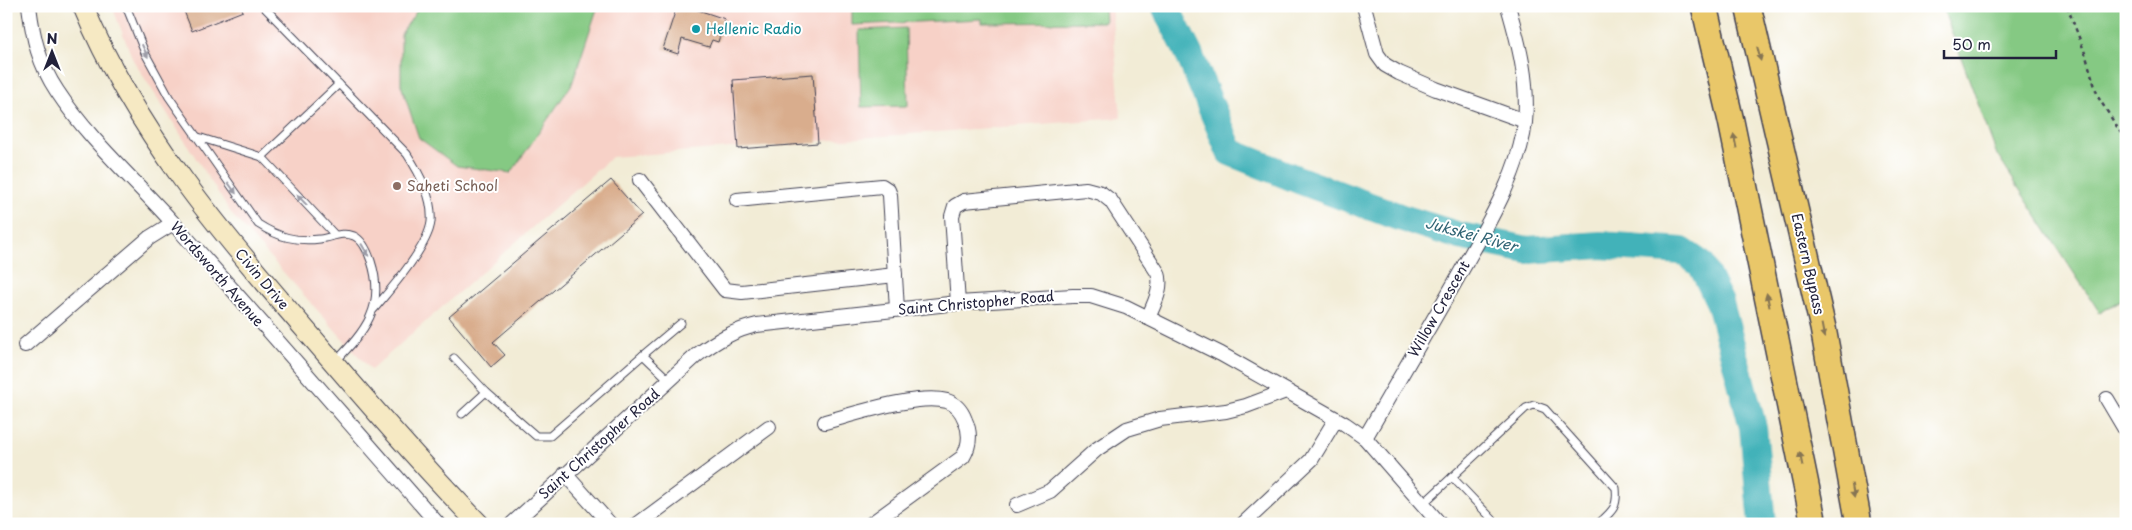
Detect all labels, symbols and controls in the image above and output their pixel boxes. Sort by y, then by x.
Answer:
place label: Hellenic Radio [706,18,802,39]
marker: Hellenic Radio [690,23,702,35]
north arrow [28,28,78,78]
text: N [46,28,58,49]
scale bar [1944,28,2057,60]
text: 50 m [1952,32,1991,55]
one-way arrow [140,44,149,59]
one-way arrow [1756,46,1764,61]
one-way arrow [1730,132,1738,148]
place label: Saheti School [407,175,498,196]
marker: Saheti School [391,180,403,192]
one-way arrow [227,181,237,195]
one-way arrow [296,194,308,206]
water label: Jukskei River [1423,210,1522,257]
street label: Eastern Bypass [1787,211,1830,317]
street label: Wordsworth Avenue [166,217,269,331]
street label: Civin Drive [230,243,294,314]
one-way arrow [360,243,369,257]
street label: Willow Crescent [1402,256,1475,361]
street label: Saint Christopher Road [897,285,1055,320]
one-way arrow [1764,292,1772,307]
one-way arrow [1820,324,1828,340]
street label: Saint Christopher Road [533,383,664,504]
one-way arrow [1797,451,1805,466]
one-way arrow [1849,484,1857,500]

